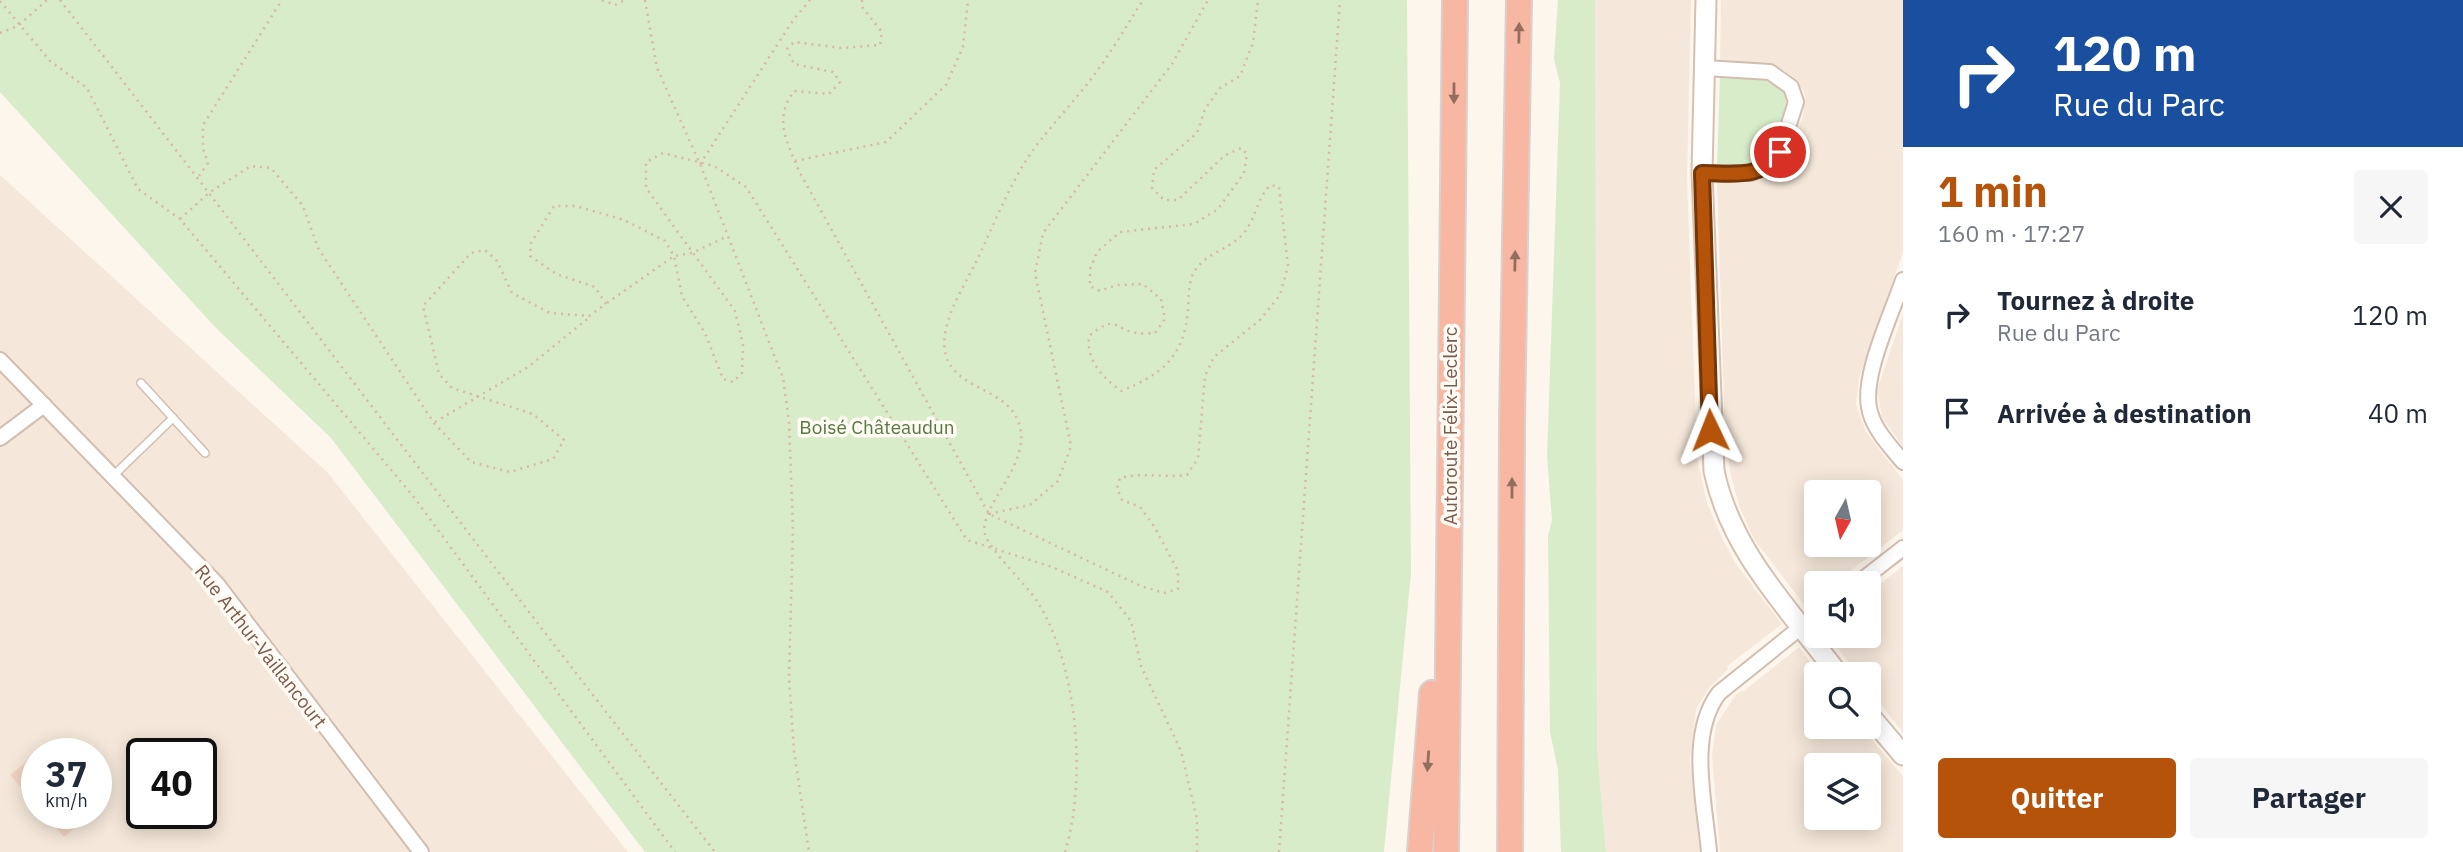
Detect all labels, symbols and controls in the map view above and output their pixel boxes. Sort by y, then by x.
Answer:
text: 120 m [2053,21,2197,84]
one-way arrow [1513,22,1524,44]
icon: right [1938,28,2029,119]
one-way arrow [1448,82,1460,104]
text: Rue du Parc [2053,83,2225,125]
pin [1750,122,1810,182]
icon: arrive [1761,133,1799,171]
text: 1 min [1938,164,2048,219]
button: close [2354,170,2428,244]
text: 160 m · 17:27 [1938,218,2085,248]
one-way arrow [1509,250,1520,272]
text: Tournez à droite [1997,283,2194,317]
icon: right [1938,296,1976,334]
text: 120 m [2352,298,2428,332]
text: Rue du Parc [1997,317,2121,347]
street label: Autoroute Félix-Leclerc [1438,326,1462,525]
position arrow [1673,393,1747,467]
icon: arrive [1938,394,1976,432]
text: Arrivée à destination [1997,396,2252,430]
text: 40 m [2368,396,2428,430]
park label: Boisé Châteaudun [799,415,955,439]
one-way arrow [1506,477,1518,499]
north arrow [1804,480,1881,556]
map controls [1804,480,1881,830]
street label: Rue Arthur-Vaillancourt [190,560,332,732]
button: sound [1804,571,1881,648]
button: search [1804,662,1881,739]
speed limit sign: 40 [126,738,217,829]
one-way arrow [1422,750,1433,772]
text: 37 [45,751,88,797]
button: layers [1804,753,1881,830]
button: Quitter [1938,758,2176,838]
button: Partager [2190,758,2428,838]
text: km/h [45,789,88,812]

